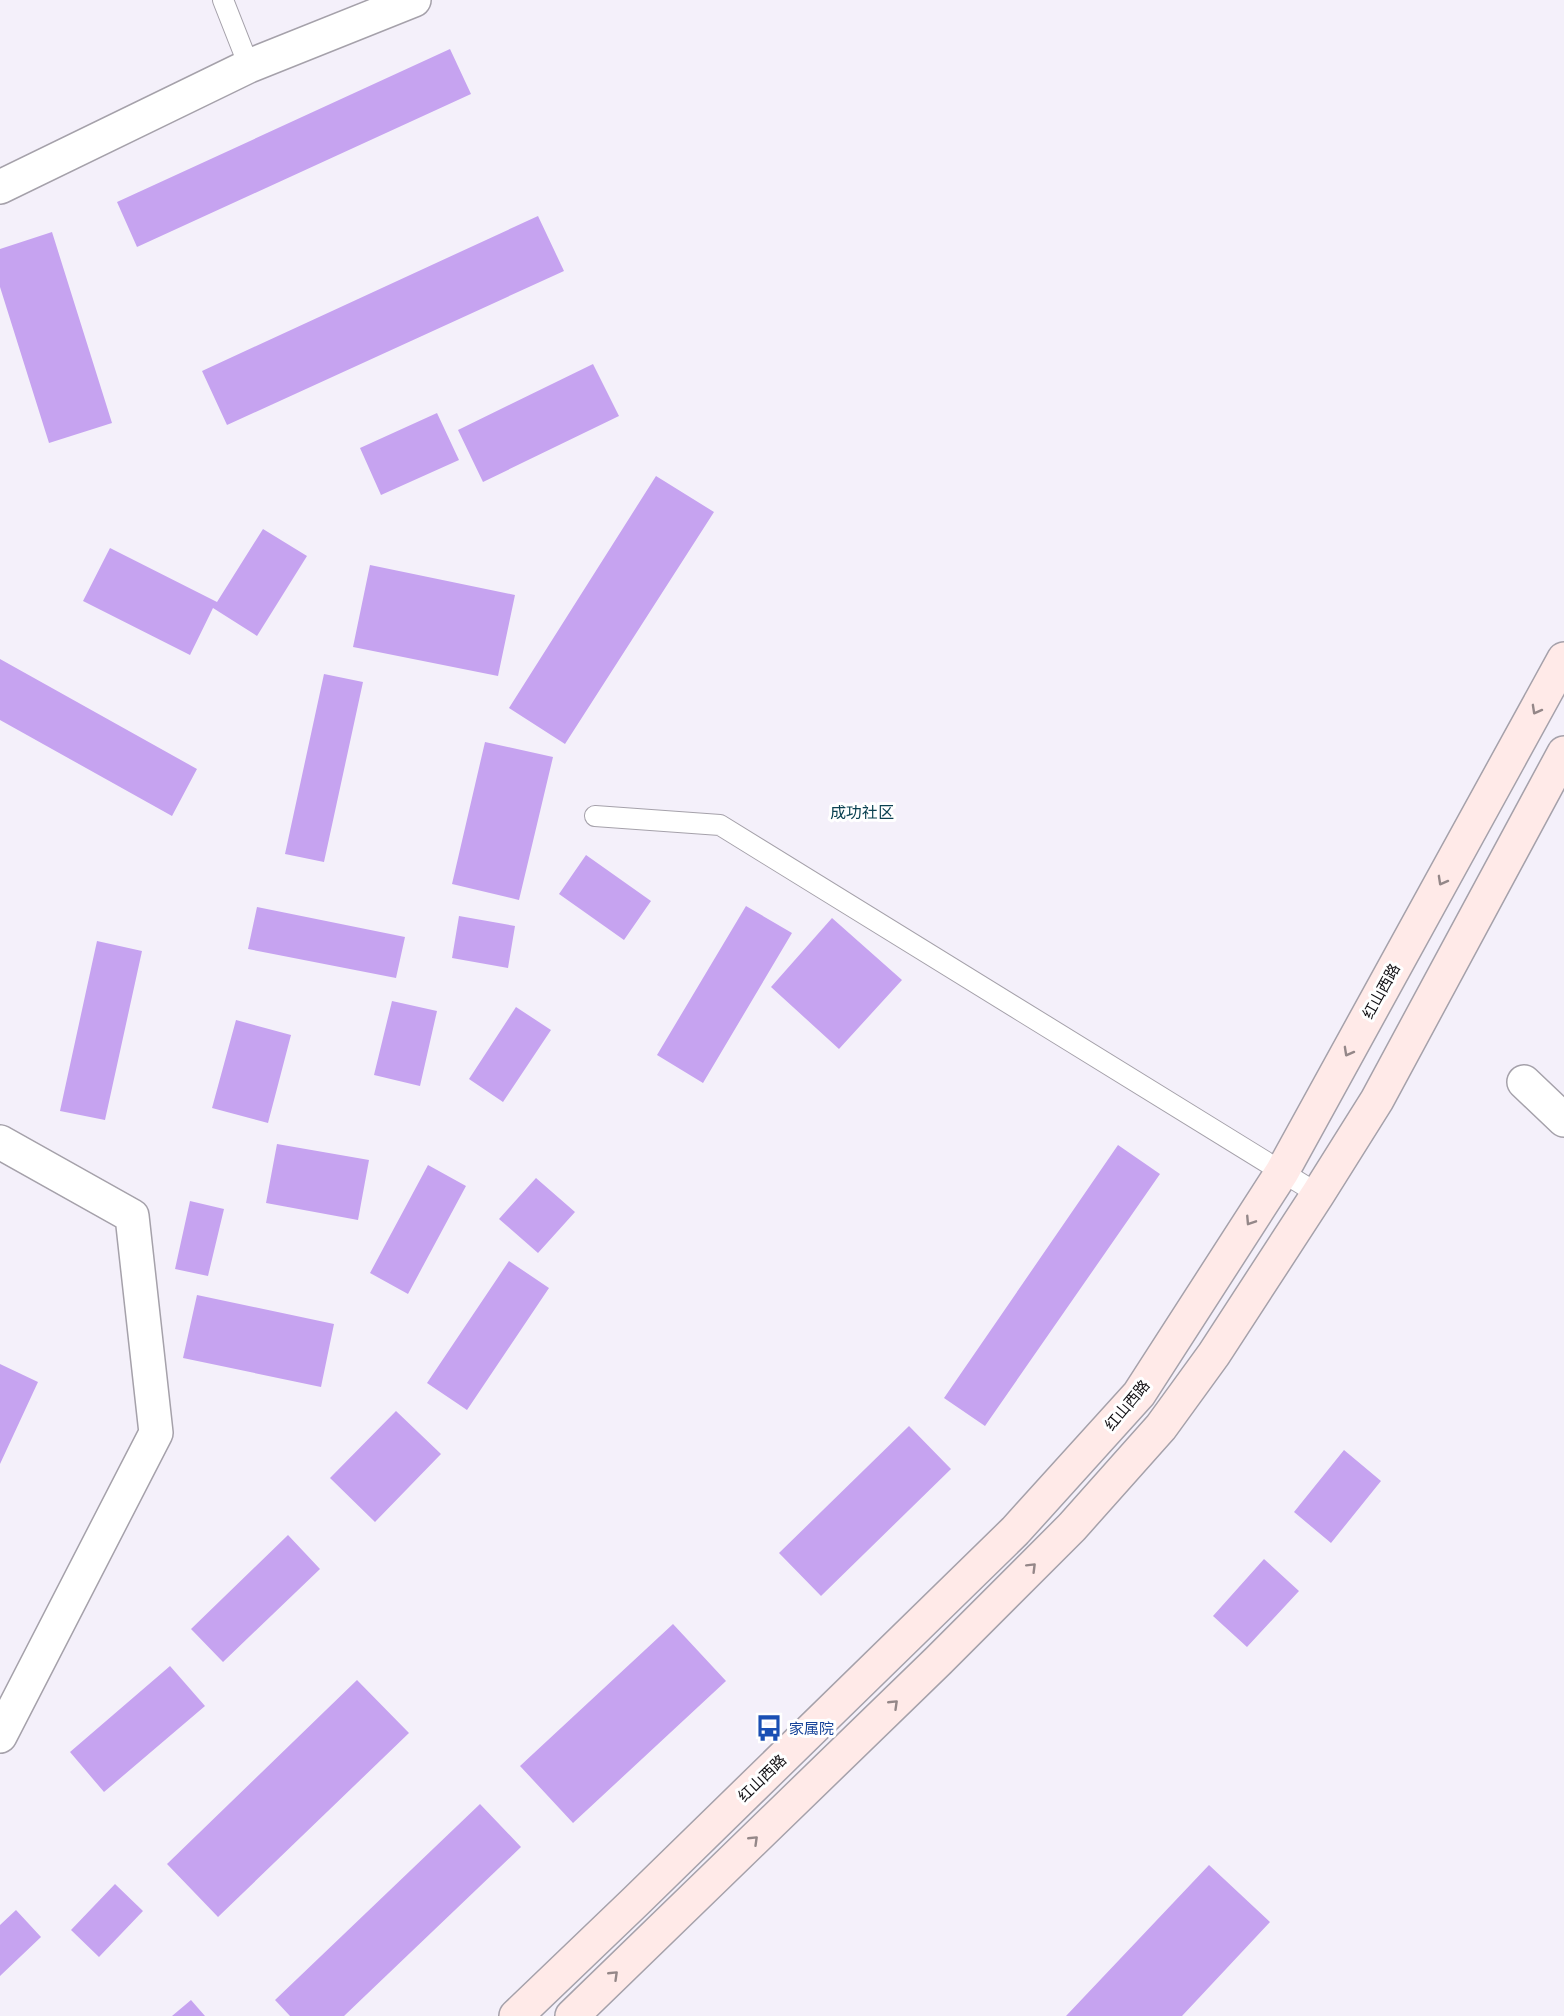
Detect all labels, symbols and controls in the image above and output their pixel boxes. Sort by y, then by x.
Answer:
one-way arrow [1532,704,1543,715]
district label: 成功社区 [830,802,894,822]
one-way arrow [1438,875,1449,885]
street label: 红山西路 [1358,960,1404,1022]
one-way arrow [1344,1046,1355,1056]
one-way arrow [1246,1215,1258,1225]
street label: 红山西路 [1100,1376,1154,1434]
one-way arrow [1025,1563,1036,1574]
one-way arrow [887,1700,898,1711]
bus stop icon: 家属院 [754,1713,784,1743]
place label: 家属院 [789,1719,834,1738]
street label: 红山西路 [734,1750,790,1806]
one-way arrow [746,1836,757,1847]
one-way arrow [606,1972,617,1983]

